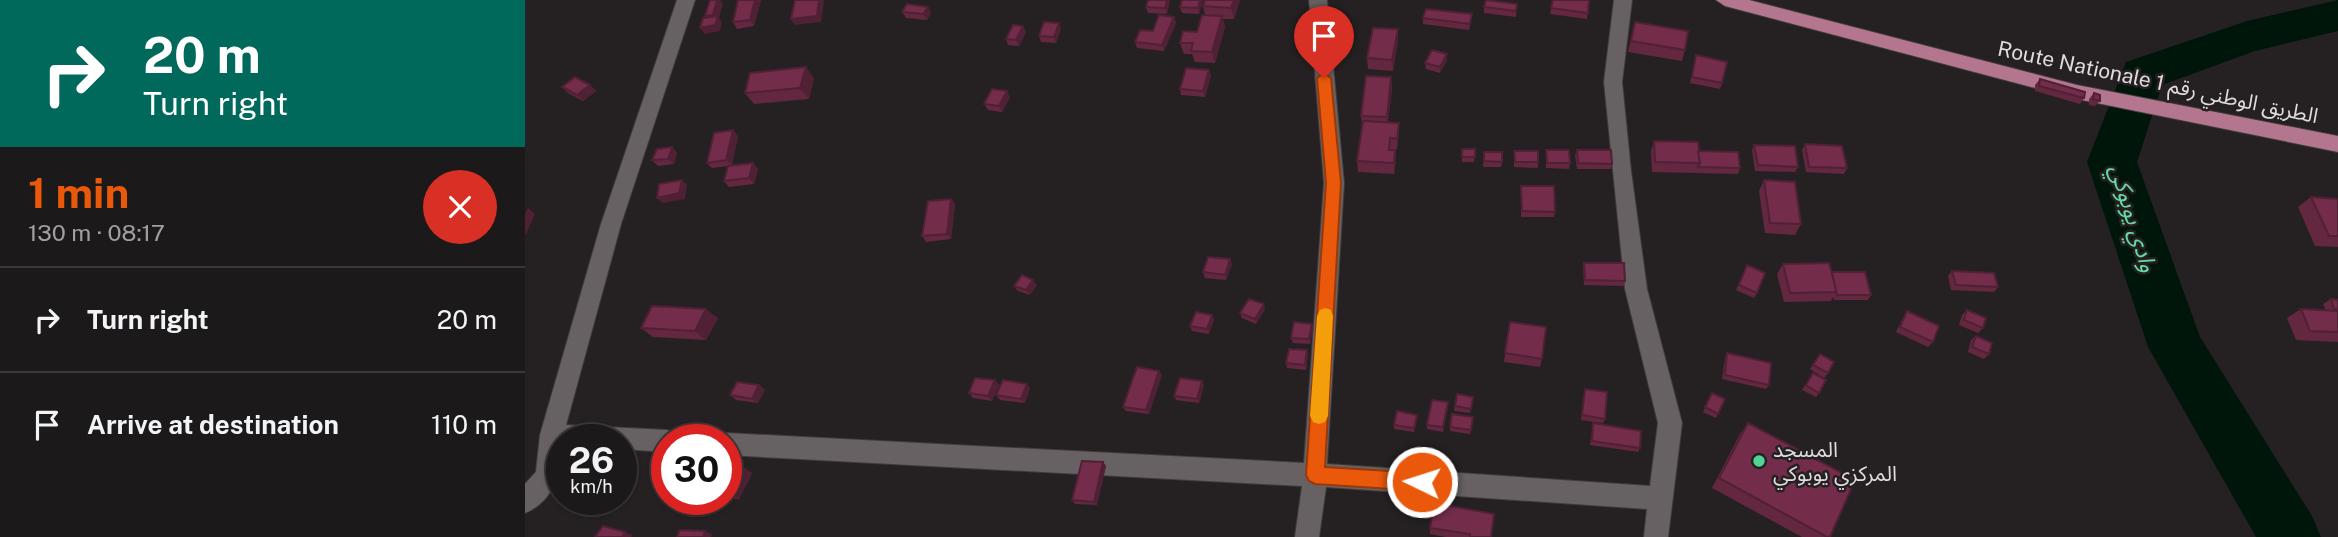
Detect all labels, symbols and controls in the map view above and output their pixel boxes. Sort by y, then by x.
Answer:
pin [1294,6,1354,78]
icon: arrive [1305,17,1343,55]
text: 20 m [143,26,261,84]
icon: right [28,28,119,119]
street label: Route Nationale الطريق الوطني رقم 1 [1995,36,2320,132]
text: Turn right [143,85,288,122]
water label: وادي يوبوكي [2100,161,2163,277]
text: 1 min [28,168,129,217]
button: close [423,170,497,244]
text: 130 m · 08:17 [28,219,165,246]
icon: right [28,301,66,339]
text: Turn right [87,304,209,335]
text: 20 m [437,304,497,335]
icon: arrive [28,406,66,444]
text: Arrive at destination [87,409,339,440]
text: 110 m [431,409,497,440]
speed limit sign: 30 [651,424,742,515]
place label: المسجد المركزي يوبوكي [1773,437,1897,489]
text: 26 [569,440,614,481]
position arrow [1385,445,1459,519]
marker: المسجد المركزي يوبوكي [1751,453,1767,469]
text: km/h [570,476,613,497]

